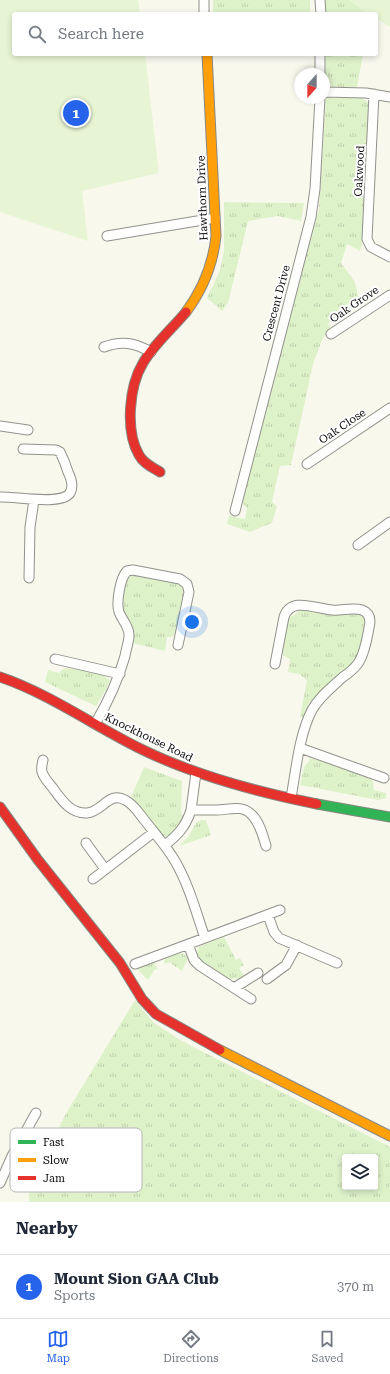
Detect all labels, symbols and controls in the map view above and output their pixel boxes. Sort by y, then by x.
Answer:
search box [12,12,378,56]
icon: search [26,23,48,45]
text: Search here [58,25,144,43]
north arrow [294,68,330,104]
pin: 1 [63,98,89,128]
street label: Oakwood [352,145,367,197]
street label: Hawthorn Drive [195,155,210,241]
street label: Crescent Drive [260,264,293,343]
street label: Oak Grove [327,283,381,326]
street label: Oak Close [316,406,368,447]
your location [182,612,202,632]
street label: Knockhouse Road [103,710,195,764]
legend [10,1128,142,1192]
text: Fast [43,1136,64,1149]
text: Slow [43,1154,70,1167]
map controls [342,1154,378,1190]
button: layers [342,1154,378,1190]
text: Jam [43,1172,65,1185]
text: Nearby [16,1218,78,1238]
text: Mount Sion GAA Club [54,1270,219,1288]
text: 1 [25,1279,33,1294]
text: 370 m [337,1279,374,1294]
text: Sports [54,1288,95,1303]
tab: Map [47,1328,70,1365]
tab: Directions [163,1328,218,1365]
tab: Saved [312,1328,343,1365]

